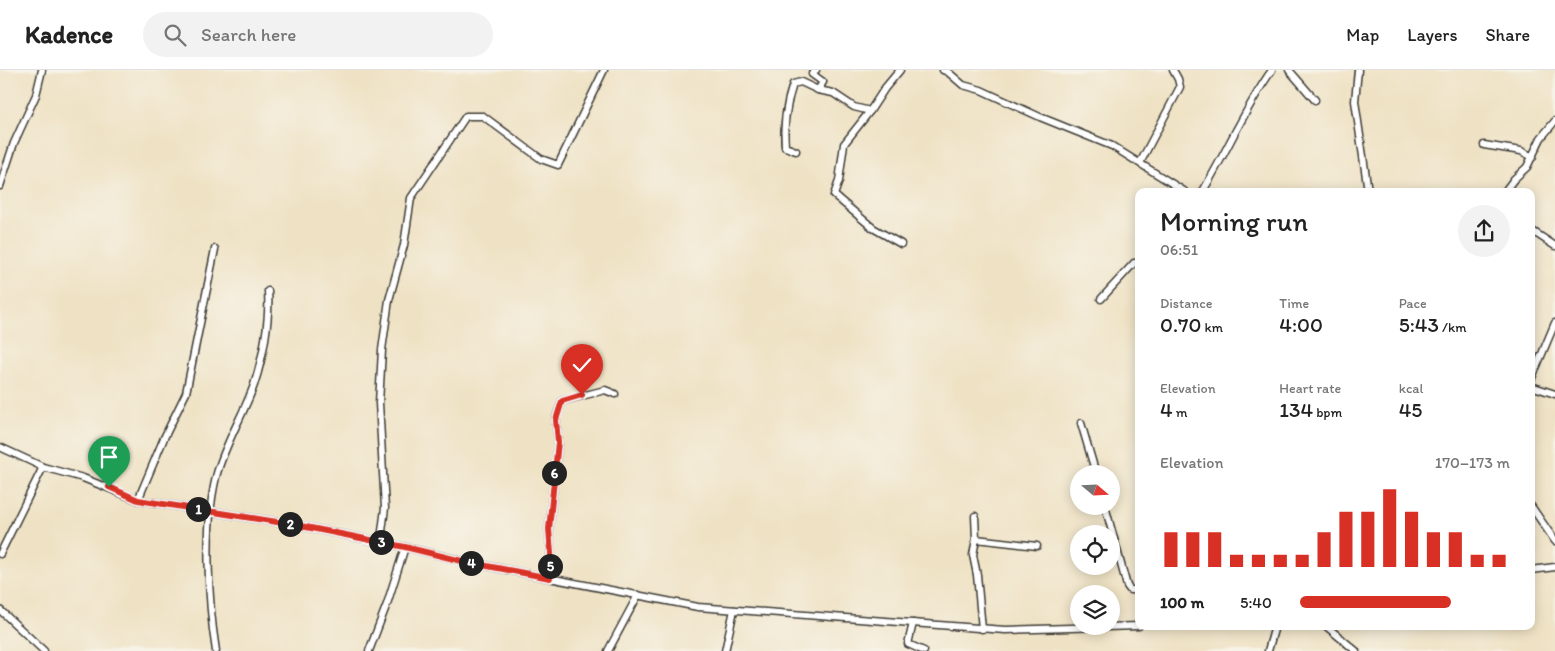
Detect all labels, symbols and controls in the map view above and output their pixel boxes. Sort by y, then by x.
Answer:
search box [143,12,493,57]
text: Kadence [25,20,113,49]
icon: search [161,21,189,49]
text: Search here [201,23,296,46]
text: Map [1346,24,1379,46]
text: Layers [1407,24,1457,46]
text: Share [1485,24,1530,46]
text: Morning run [1160,204,1308,238]
button: share [1458,205,1510,257]
text: 06:51 [1160,240,1198,259]
text: Distance [1160,295,1212,312]
text: Time [1279,295,1309,312]
text: Pace [1399,295,1427,312]
text: 0.70 [1160,312,1201,337]
text: 4:00 [1279,312,1323,337]
text: 5:43 [1399,312,1439,337]
text: km [1201,319,1223,336]
text: /km [1439,319,1466,336]
pin [561,344,603,395]
icon: check [568,351,596,379]
text: Elevation [1160,380,1216,397]
text: Heart rate [1279,380,1341,397]
text: kcal [1399,380,1424,397]
text: 4 [1160,397,1173,422]
text: 134 [1279,397,1313,422]
text: 45 [1399,397,1422,422]
text: m [1173,404,1188,421]
text: bpm [1313,404,1342,421]
pin [88,436,130,487]
icon: arrive [95,443,123,471]
text: Elevation [1160,453,1224,472]
text: 170–173 m [1435,453,1510,472]
pin: 6 [542,460,566,486]
text: 6 [551,465,558,482]
north arrow [1070,465,1120,515]
map controls [1070,465,1120,635]
pin: 1 [186,496,210,522]
text: 1 [195,501,202,518]
pin: 2 [278,512,302,536]
text: 2 [287,516,294,533]
button: locate [1070,525,1120,575]
pin: 3 [368,530,394,554]
text: 3 [378,534,385,551]
pin: 4 [458,550,484,576]
pin: 5 [538,554,562,578]
text: 4 [467,555,476,572]
text: 5 [547,558,554,575]
button: layers [1070,585,1120,635]
text: 100 m [1160,593,1204,612]
text: 5:40 [1240,593,1272,612]

